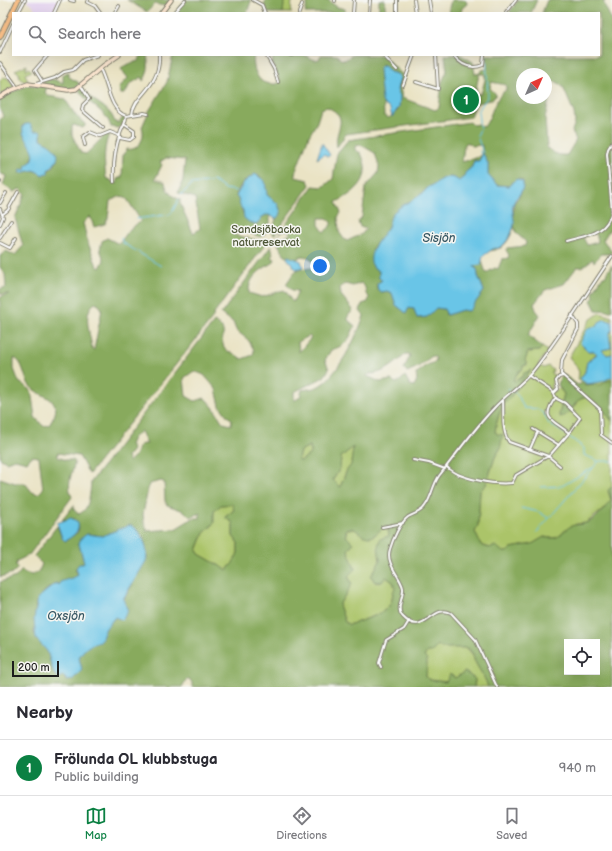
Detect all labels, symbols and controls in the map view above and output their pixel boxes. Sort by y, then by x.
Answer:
search box [12,12,600,56]
icon: search [26,23,48,45]
text: Search here [58,25,141,44]
north arrow [516,68,552,104]
pin: 1 [453,85,479,115]
park label: Sandsjöbacka naturreservat [231,223,301,249]
water label: Sisjön [423,231,456,246]
your location [310,256,330,276]
water label: Oxsjön [47,609,85,624]
map controls [564,639,600,675]
button: locate [564,639,600,675]
scale bar [12,659,59,678]
text: 200 m [18,661,50,674]
text: Nearby [16,703,73,723]
text: Frölunda OL klubbstuga [54,750,218,769]
text: 1 [26,760,32,776]
text: 940 m [559,760,596,776]
text: Public building [54,769,139,785]
tab: Map [85,805,107,842]
tab: Directions [276,805,327,842]
tab: Saved [496,805,527,842]

